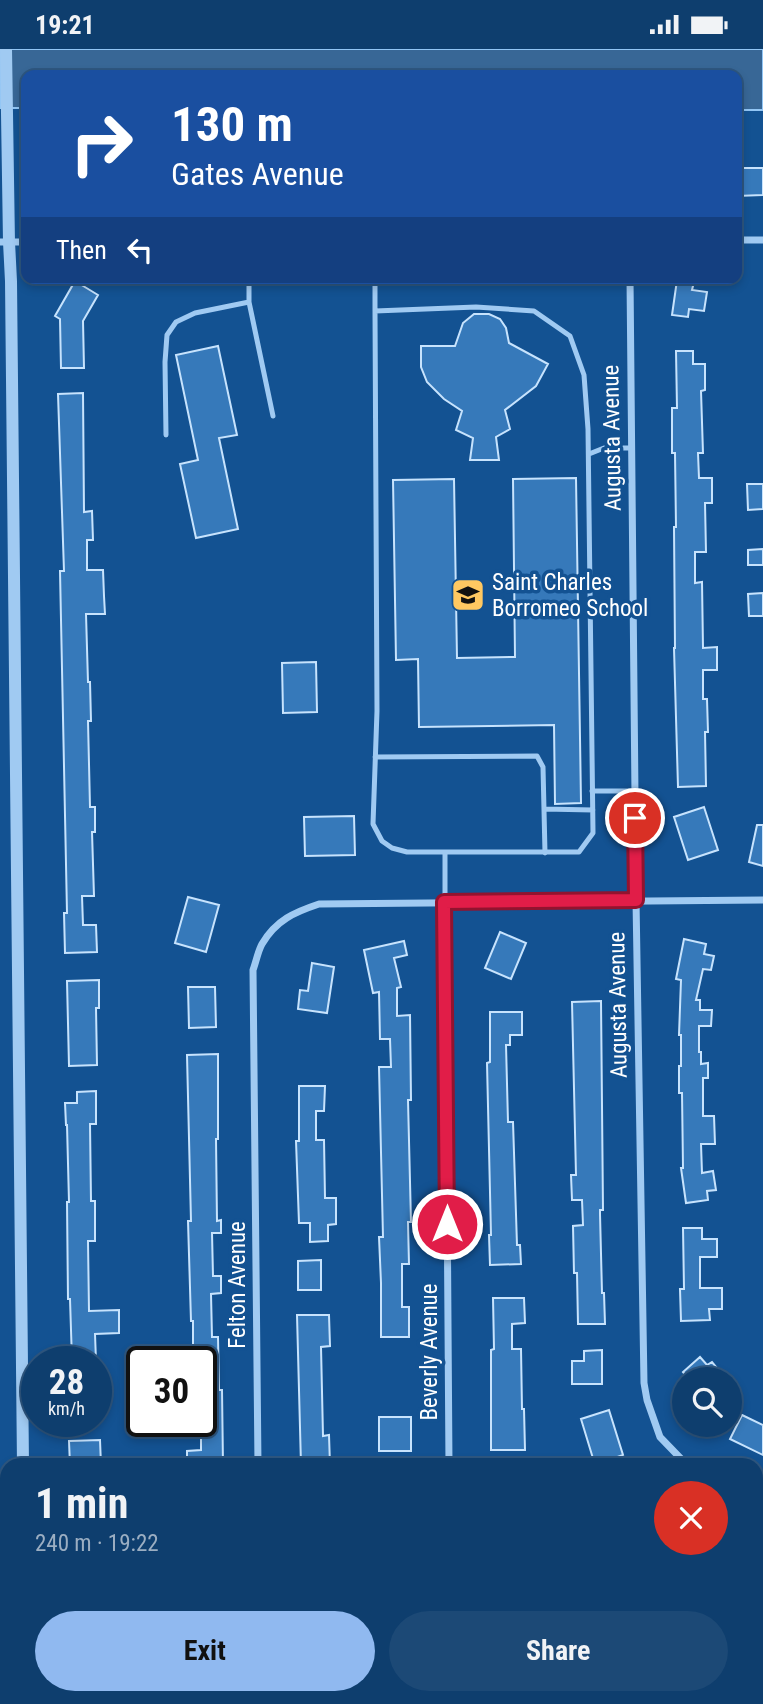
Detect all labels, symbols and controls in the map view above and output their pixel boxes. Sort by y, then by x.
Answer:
text: 19:21 [35,10,95,40]
text: 130 m [171,96,293,153]
icon: right [56,98,147,189]
text: Gates Avenue [171,155,344,193]
icon: left [121,231,159,269]
text: Then [56,235,107,265]
street label: Augusta Avenue [597,365,627,511]
place label: Saint Charles Borromeo School [492,569,648,622]
school or university icon: Saint Charles Borromeo School [449,576,487,614]
pin [605,788,665,848]
icon: arrive [616,799,654,837]
street label: Augusta Avenue [603,932,633,1078]
position arrow [410,1187,484,1261]
street label: Felton Avenue [224,1221,251,1349]
street label: Beverly Avenue [416,1283,443,1421]
speed limit sign: 30 [126,1346,217,1437]
text: 28 [49,1362,84,1403]
map controls [672,1367,742,1437]
button: search [672,1367,742,1437]
text: km/h [48,1398,85,1419]
text: 1 min [35,1479,128,1528]
button: close [654,1481,728,1555]
text: 240 m · 19:22 [35,1530,159,1557]
button: Exit [35,1611,375,1691]
button: Share [389,1611,728,1691]

